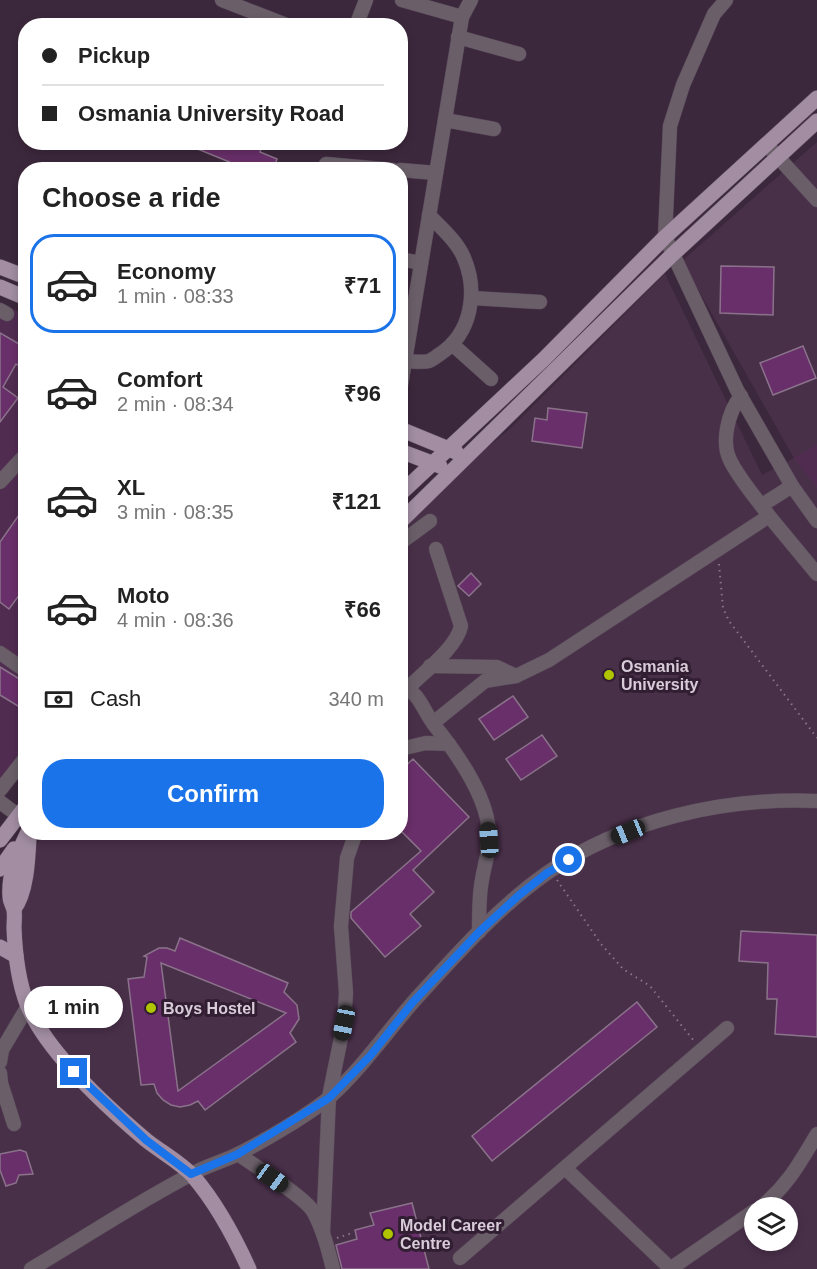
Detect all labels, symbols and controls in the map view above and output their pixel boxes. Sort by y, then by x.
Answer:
text: Pickup [78,43,150,68]
text: Osmania University Road [78,101,345,126]
text: Choose a ride [42,183,221,213]
icon: car [45,257,99,311]
text: Economy [117,259,216,284]
text: ₹71 [344,273,381,298]
text: 1 min · 08:33 [117,285,234,307]
icon: car [45,365,99,419]
text: Comfort [117,367,203,392]
text: ₹96 [344,381,381,406]
text: 2 min · 08:34 [117,393,234,415]
icon: car [45,473,99,527]
text: XL [117,475,145,500]
text: ₹121 [332,489,381,514]
text: 3 min · 08:35 [117,501,234,523]
icon: car [45,581,99,635]
text: Moto [117,583,170,608]
text: ₹66 [344,597,381,622]
text: 4 min · 08:36 [117,609,234,631]
place label: Osmania University [621,658,698,693]
marker: Osmania University [602,668,616,682]
icon: cash [42,683,75,716]
text: Cash [90,686,141,711]
text: 340 m [328,688,384,710]
button: Confirm [42,759,384,828]
car [608,817,648,847]
car [479,821,499,859]
route start [555,846,582,873]
callout: 1 min [25,985,124,1027]
text: 1 min [47,996,100,1018]
place label: Boys Hostel [163,1000,255,1017]
marker: Boys Hostel [144,1001,158,1015]
car [332,1004,356,1042]
route end [60,1058,87,1085]
car [252,1160,292,1196]
map controls [744,1197,798,1251]
button: layers [744,1197,798,1251]
place label: Model Career Centre [400,1217,501,1252]
marker: Model Career Centre [381,1227,395,1241]

